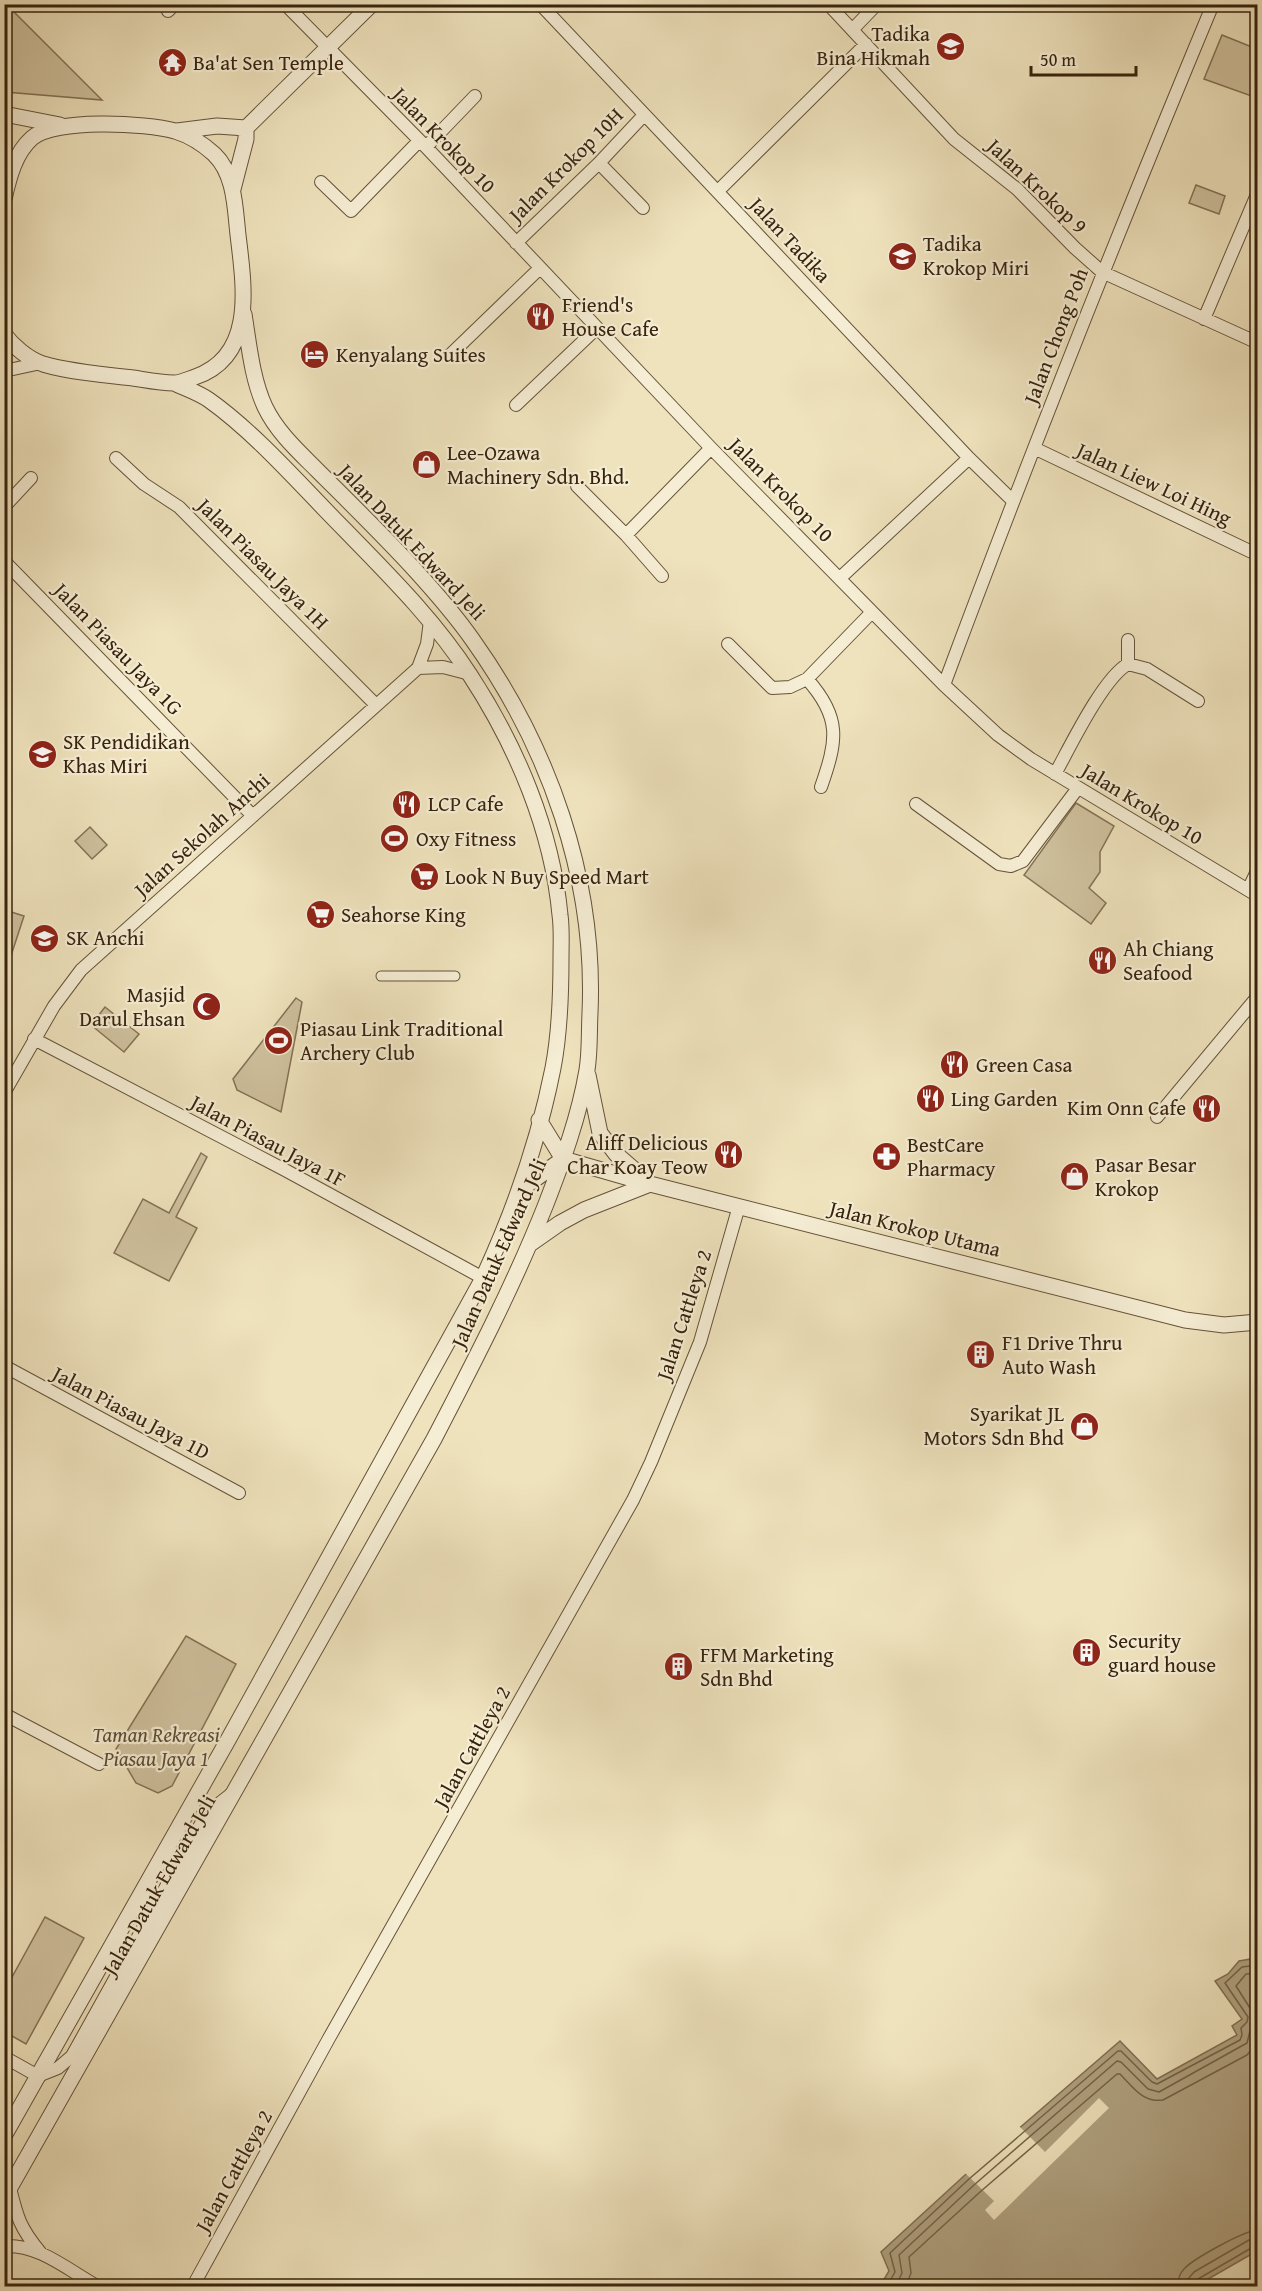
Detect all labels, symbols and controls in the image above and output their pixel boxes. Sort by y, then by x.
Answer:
place label: Tadika Bina Hikmah [816,18,930,73]
school or university icon: Tadika Bina Hikmah [935,30,967,62]
scale bar [1031,39,1136,77]
text: 50 m [1040,46,1076,73]
temple icon: Ba'at Sen Temple [156,47,188,79]
place label: Ba'at Sen Temple [193,47,344,78]
street label: Jalan Krokop 10 [383,77,503,200]
street label: Jalan Krokop 10H [499,100,630,231]
street label: Jalan Krokop 9 [978,129,1094,240]
street label: Jalan Tadika [740,188,838,290]
place label: Tadika Krokop Miri [923,228,1029,283]
school or university icon: Tadika Krokop Miri [886,240,918,272]
street label: Jalan Chong Poh [1014,263,1096,411]
place label: Friend's House Cafe [562,289,659,344]
restaurant icon: Friend's House Cafe [525,301,557,333]
hotel icon: Kenyalang Suites [299,339,331,371]
place label: Kenyalang Suites [336,339,486,370]
street label: Jalan Krokop 10 [720,428,841,549]
street label: Jalan Liew Loi Hing [1069,433,1237,533]
place label: Lee-Ozawa Machinery Sdn. Bhd. [447,437,629,492]
shop icon: Lee-Ozawa Machinery Sdn. Bhd. [410,449,442,481]
street label: Jalan Datuk Edward Jeli [329,454,493,627]
street label: Jalan Piasau Jaya 1H [188,489,336,637]
street label: Jalan Piasau Jaya 1G [45,573,190,722]
place label: SK Pendidikan Khas Miri [63,726,190,781]
school or university icon: SK Pendidikan Khas Miri [26,738,58,770]
street label: Jalan Krokop 10 [1073,753,1209,852]
street label: Jalan Sekolah Anchi [125,765,277,906]
restaurant icon: LCP Cafe [391,788,423,820]
place label: LCP Cafe [428,788,504,819]
sports icon: Oxy Fitness [379,823,411,855]
place label: Oxy Fitness [416,823,516,854]
supermarket icon: Look N Buy Speed Mart [408,861,440,893]
place label: Look N Buy Speed Mart [445,861,650,892]
supermarket icon: Seahorse King [304,899,336,931]
place label: Seahorse King [341,899,466,930]
school or university icon: SK Anchi [29,922,61,954]
place label: SK Anchi [66,922,145,953]
place label: Ah Chiang Seafood [1123,933,1214,988]
restaurant icon: Ah Chiang Seafood [1086,945,1118,977]
place label: Masjid Darul Ehsan [79,979,186,1034]
mosque icon: Masjid Darul Ehsan [190,991,222,1023]
place label: Piasau Link Traditional Archery Club [300,1013,504,1068]
sports icon: Piasau Link Traditional Archery Club [263,1025,295,1057]
restaurant icon: Green Casa [939,1049,971,1081]
place label: Green Casa [976,1049,1073,1080]
restaurant icon: Ling Garden [914,1083,946,1115]
place label: Ling Garden [951,1083,1058,1114]
street label: Jalan Piasau Jaya 1F [182,1085,351,1195]
place label: Kim Onn Cafe [1067,1092,1186,1123]
restaurant icon: Kim Onn Cafe [1191,1092,1223,1124]
place label: Aliff Delicious Char Koay Teow [567,1127,708,1182]
place label: BestCare Pharmacy [907,1129,996,1184]
restaurant icon: Aliff Delicious Char Koay Teow [713,1139,745,1171]
pharmacy icon: BestCare Pharmacy [870,1141,902,1173]
place label: Pasar Besar Krokop [1095,1149,1197,1204]
street label: Jalan Datuk Edward Jeli [442,1153,554,1355]
shop icon: Pasar Besar Krokop [1058,1161,1090,1193]
street label: Jalan Krokop Utama [823,1192,1004,1265]
street label: Jalan Cattleya 2 [647,1246,719,1387]
place label: F1 Drive Thru Auto Wash [1002,1327,1123,1382]
building icon: F1 Drive Thru Auto Wash [965,1339,997,1371]
street label: Jalan Piasau Jaya 1D [44,1357,215,1467]
place label: Syarikat JL Motors Sdn Bhd [924,1398,1065,1453]
shop icon: Syarikat JL Motors Sdn Bhd [1069,1410,1101,1442]
place label: Security guard house [1108,1625,1216,1680]
building icon: Security guard house [1071,1637,1103,1669]
place label: FFM Marketing Sdn Bhd [700,1639,834,1694]
building icon: FFM Marketing Sdn Bhd [663,1651,695,1683]
street label: Jalan Cattleya 2 [424,1680,518,1816]
park label: Taman Rekreasi Piasau Jaya 1 [92,1719,220,1774]
street label: Jalan Datuk Edward Jeli [93,1788,223,1984]
street label: Jalan Cattleya 2 [186,2104,280,2240]

